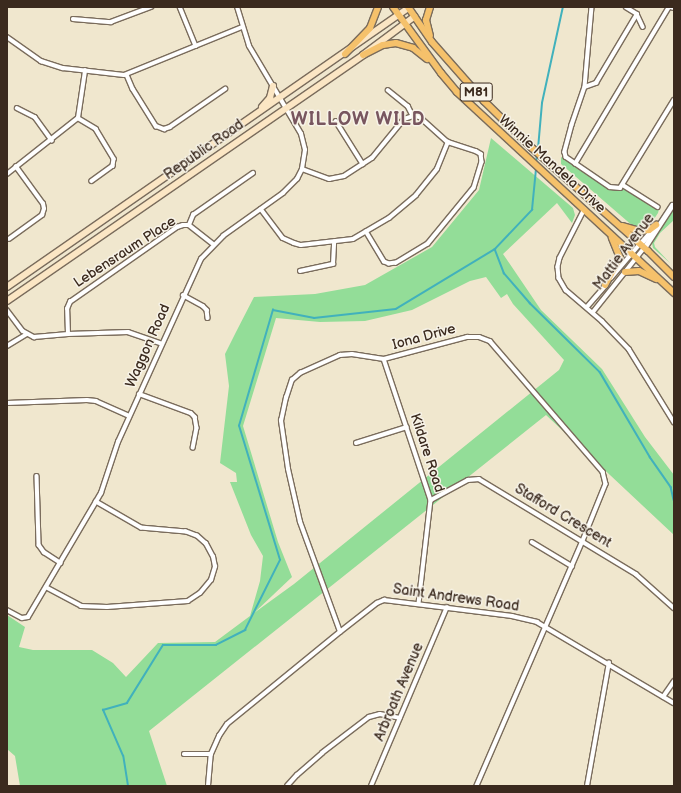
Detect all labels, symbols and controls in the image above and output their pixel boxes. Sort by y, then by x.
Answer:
road number: M81 [459,81,493,103]
district label: WILLOW WILD [291,109,425,131]
street label: Winnie Mandela Drive [495,111,609,217]
street label: Republic Road [161,116,247,184]
street label: Mattie Avenue [590,211,658,293]
street label: Lebensraum Place [71,213,179,291]
street label: Waggon Road [122,302,174,390]
street label: Iona Drive [391,320,457,354]
street label: Kildare Road [406,411,448,495]
street label: Stafford Crescent [512,481,614,551]
street label: Saint Andrews Road [392,581,520,615]
street label: Arbroath Avenue [371,640,427,744]

